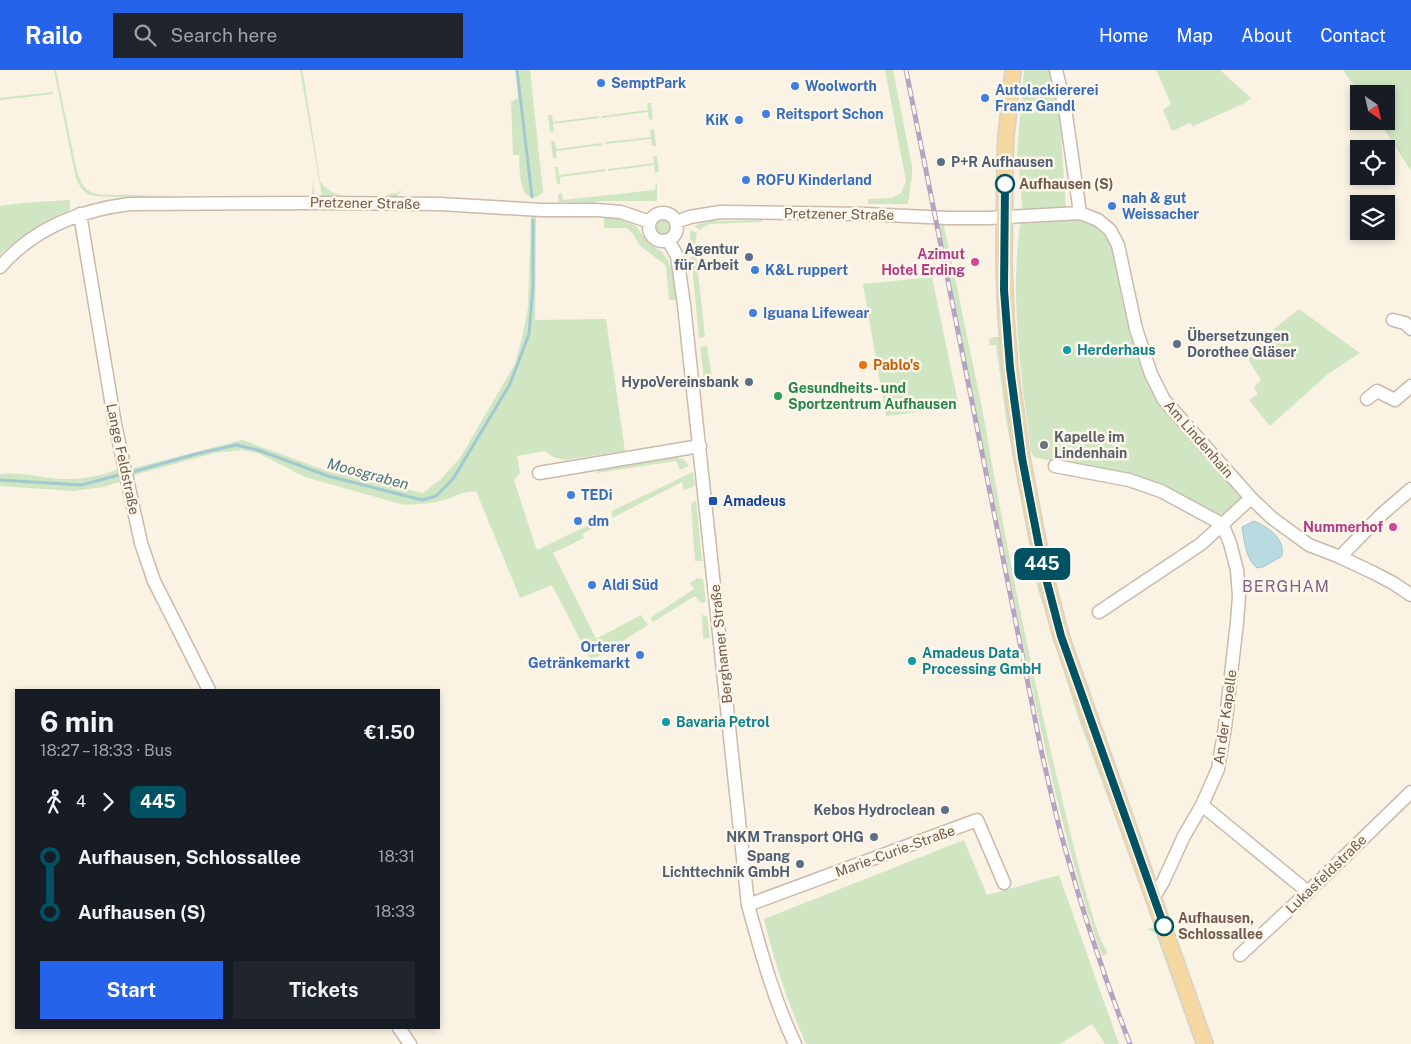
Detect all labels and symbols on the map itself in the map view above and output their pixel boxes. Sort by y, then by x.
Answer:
place label: SemptPark [611,75,686,91]
marker: SemptPark [595,77,607,89]
place label: Woolworth [805,78,877,94]
marker: Woolworth [789,80,801,92]
place label: Autolackiererei Franz Gandl [995,82,1098,114]
north arrow [1350,85,1395,130]
marker: Autolackiererei Franz Gandl [979,92,991,104]
place label: Reitsport Schon [776,106,884,122]
marker: Reitsport Schon [760,108,772,120]
place label: KiK [705,112,729,128]
marker: KiK [733,114,745,126]
place label: P+R Aufhausen [951,154,1053,170]
marker: P+R Aufhausen [935,156,947,168]
place label: ROFU Kinderland [756,172,872,188]
marker: ROFU Kinderland [740,174,752,186]
marker: Aufhausen (S) [995,174,1015,194]
place label: Aufhausen (S) [1019,176,1113,192]
place label: nah & gut Weissacher [1122,190,1199,222]
street label: Pretzener Straße [310,194,420,212]
marker: nah & gut Weissacher [1106,200,1118,212]
street label: Pretzener Straße [784,205,894,223]
place label: Agentur für Arbeit [674,241,739,273]
place label: Azimut Hotel Erding [881,246,965,278]
marker: Agentur für Arbeit [743,251,755,263]
marker: Azimut Hotel Erding [969,256,981,268]
place label: K&L ruppert [765,262,848,278]
marker: K&L ruppert [749,264,761,276]
place label: Iguana Lifewear [763,305,870,321]
marker: Iguana Lifewear [747,307,759,319]
place label: Übersetzungen Dorothee Gläser [1187,327,1297,360]
marker: Übersetzungen Dorothee Gläser [1171,338,1183,350]
place label: Herderhaus [1077,342,1156,358]
marker: Herderhaus [1061,344,1073,356]
place label: Pablo's [873,357,920,373]
marker: Pablo's [857,359,869,371]
place label: HypoVereinsbank [621,374,739,390]
marker: HypoVereinsbank [743,376,755,388]
place label: Gesundheits- und Sportzentrum Aufhausen [788,380,957,412]
marker: Gesundheits- und Sportzentrum Aufhausen [772,390,784,402]
street label: Am Lindenhain [1161,397,1237,481]
street label: Lange Feldstraße [103,402,143,516]
place label: Kapelle im Lindenhain [1054,429,1127,461]
marker: Kapelle im Lindenhain [1038,439,1050,451]
water label: Moosgraben [325,454,411,493]
place label: TEDi [581,487,612,503]
marker: TEDi [565,489,577,501]
place label: Amadeus [723,493,786,509]
marker: Amadeus [707,495,719,507]
place label: dm [588,513,609,529]
marker: dm [572,515,584,527]
place label: Nummerhof [1303,519,1383,535]
marker: Nummerhof [1387,521,1399,533]
line badge: 445 [1013,548,1071,580]
place label: Aldi Süd [602,577,658,593]
district label: BERGHAM [1242,577,1330,596]
marker: Aldi Süd [586,579,598,591]
street label: Berghamer Straße [707,584,735,704]
place label: Orterer Getränkemarkt [528,639,630,671]
place label: Amadeus Data Processing GmbH [922,645,1042,677]
marker: Orterer Getränkemarkt [634,649,646,661]
marker: Amadeus Data Processing GmbH [906,655,918,667]
street label: An der Kapelle [1210,668,1240,765]
place label: Bavaria Petrol [676,714,770,730]
marker: Bavaria Petrol [660,716,672,728]
place label: Kebos Hydroclean [813,802,935,818]
marker: Kebos Hydroclean [939,804,951,816]
street label: Marie-Curie-Straße [833,822,957,880]
place label: NKM Transport OHG [726,829,864,845]
marker: NKM Transport OHG [868,831,880,843]
street label: Lukasfeldstraße [1282,831,1370,917]
place label: Spang Lichttechnik GmbH [662,848,790,880]
marker: Spang Lichttechnik GmbH [794,858,806,870]
place label: Aufhausen, Schlossallee [1178,910,1263,942]
marker: Aufhausen, Schlossallee [1154,916,1174,936]

